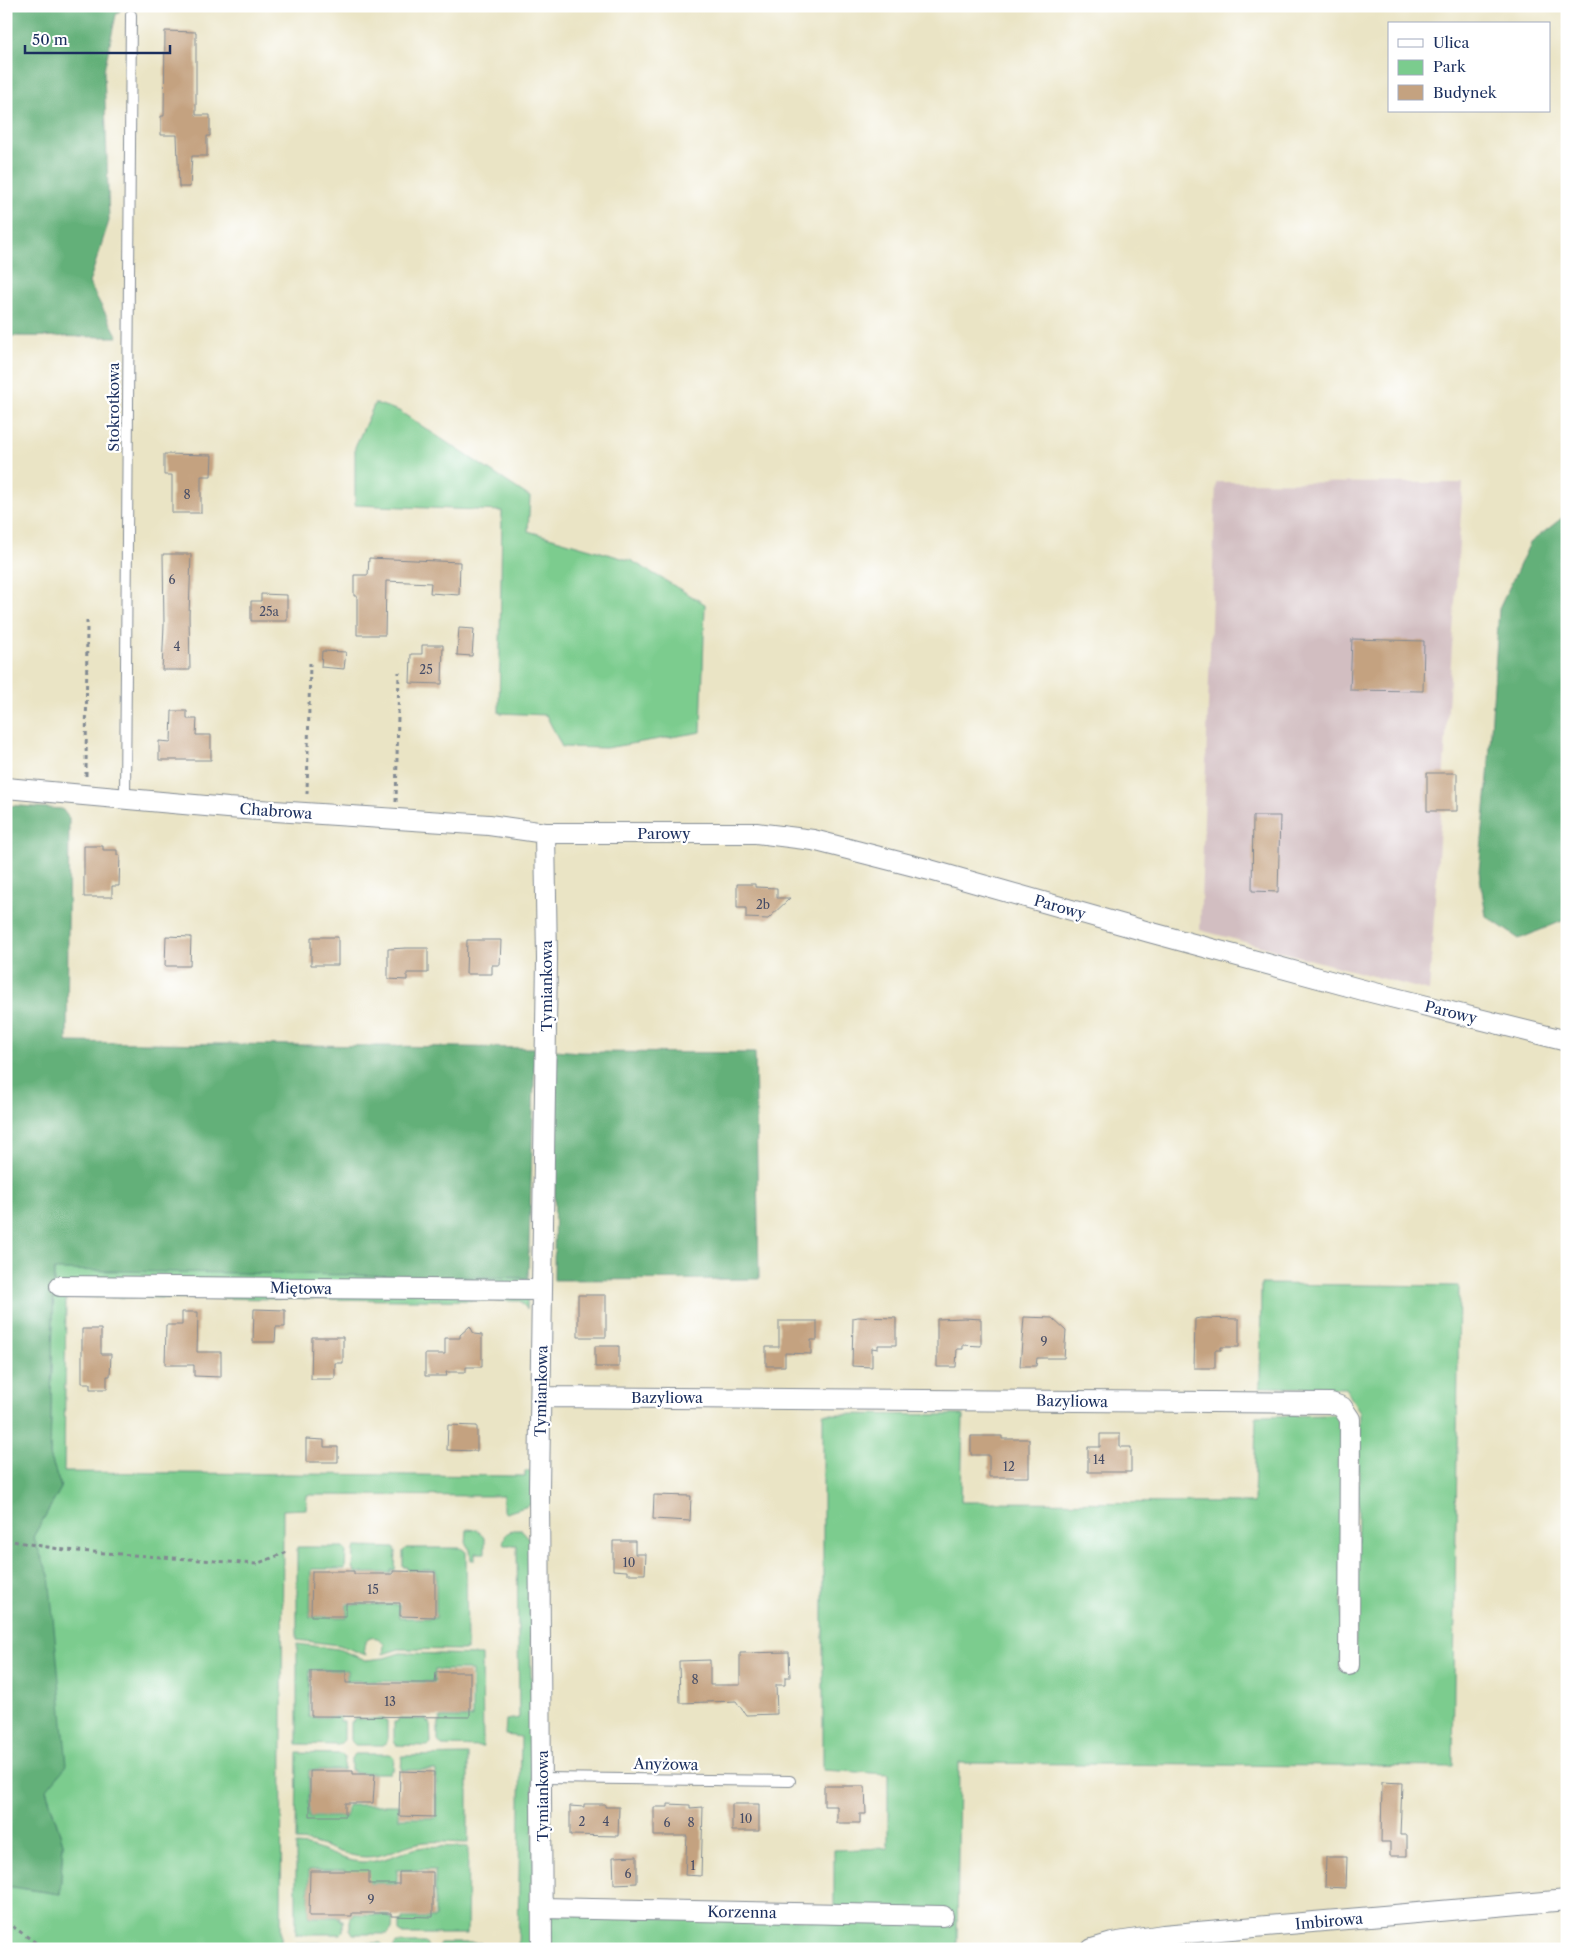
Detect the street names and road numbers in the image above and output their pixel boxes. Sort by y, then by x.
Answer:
street label: Stokrotkowa [104,362,123,452]
street label: Chabrowa [239,799,313,823]
street label: Parowy [637,824,691,843]
street label: Parowy [1032,891,1089,924]
street label: Tymiankowa [537,940,556,1032]
street label: Parowy [1423,996,1480,1028]
street label: Miętowa [270,1278,332,1298]
street label: Tymiankowa [531,1345,551,1437]
street label: Bazyliowa [631,1388,703,1407]
street label: Bazyliowa [1036,1391,1108,1411]
street label: Tymiankowa [533,1750,552,1842]
street label: Anyżowa [632,1754,699,1774]
street label: Korzenna [707,1902,777,1922]
street label: Imbirowa [1294,1909,1364,1933]

